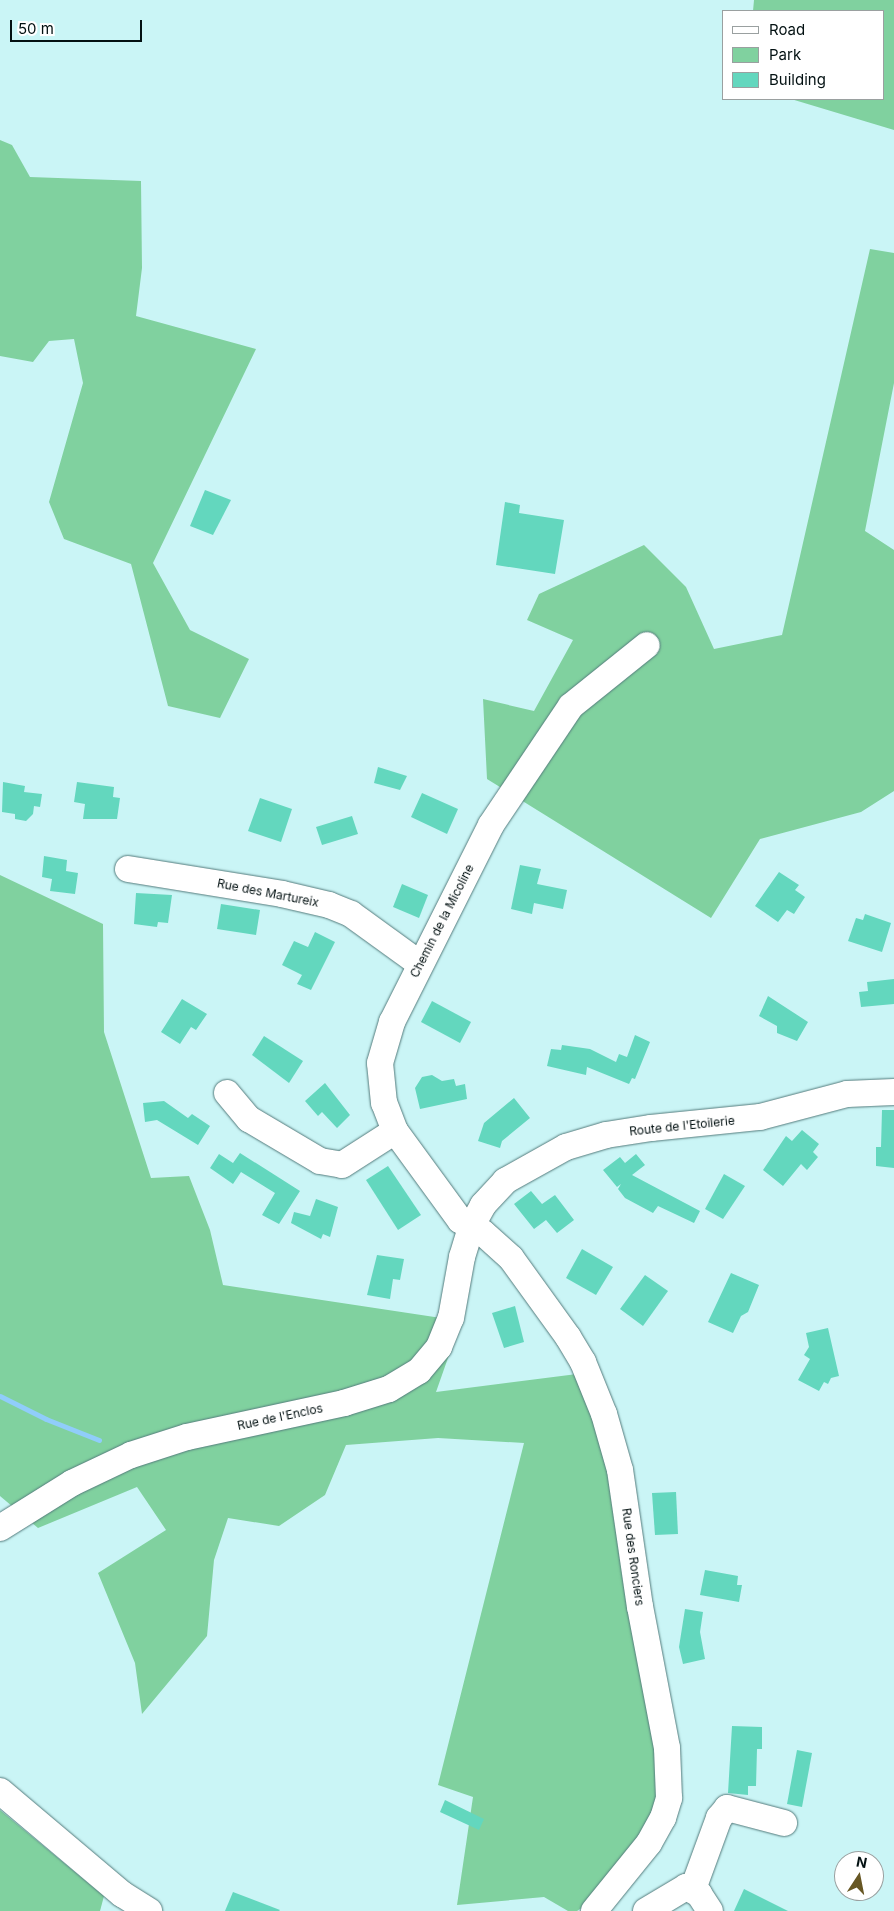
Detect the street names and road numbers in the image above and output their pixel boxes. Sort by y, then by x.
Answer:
street label: Chemin de la Micoline [407,862,477,980]
street label: Rue des Martureix [216,876,320,910]
street label: Route de l'Etoilerie [629,1113,735,1139]
street label: Rue de l'Enclos [236,1401,324,1433]
street label: Rue des Ronciers [619,1507,647,1607]

